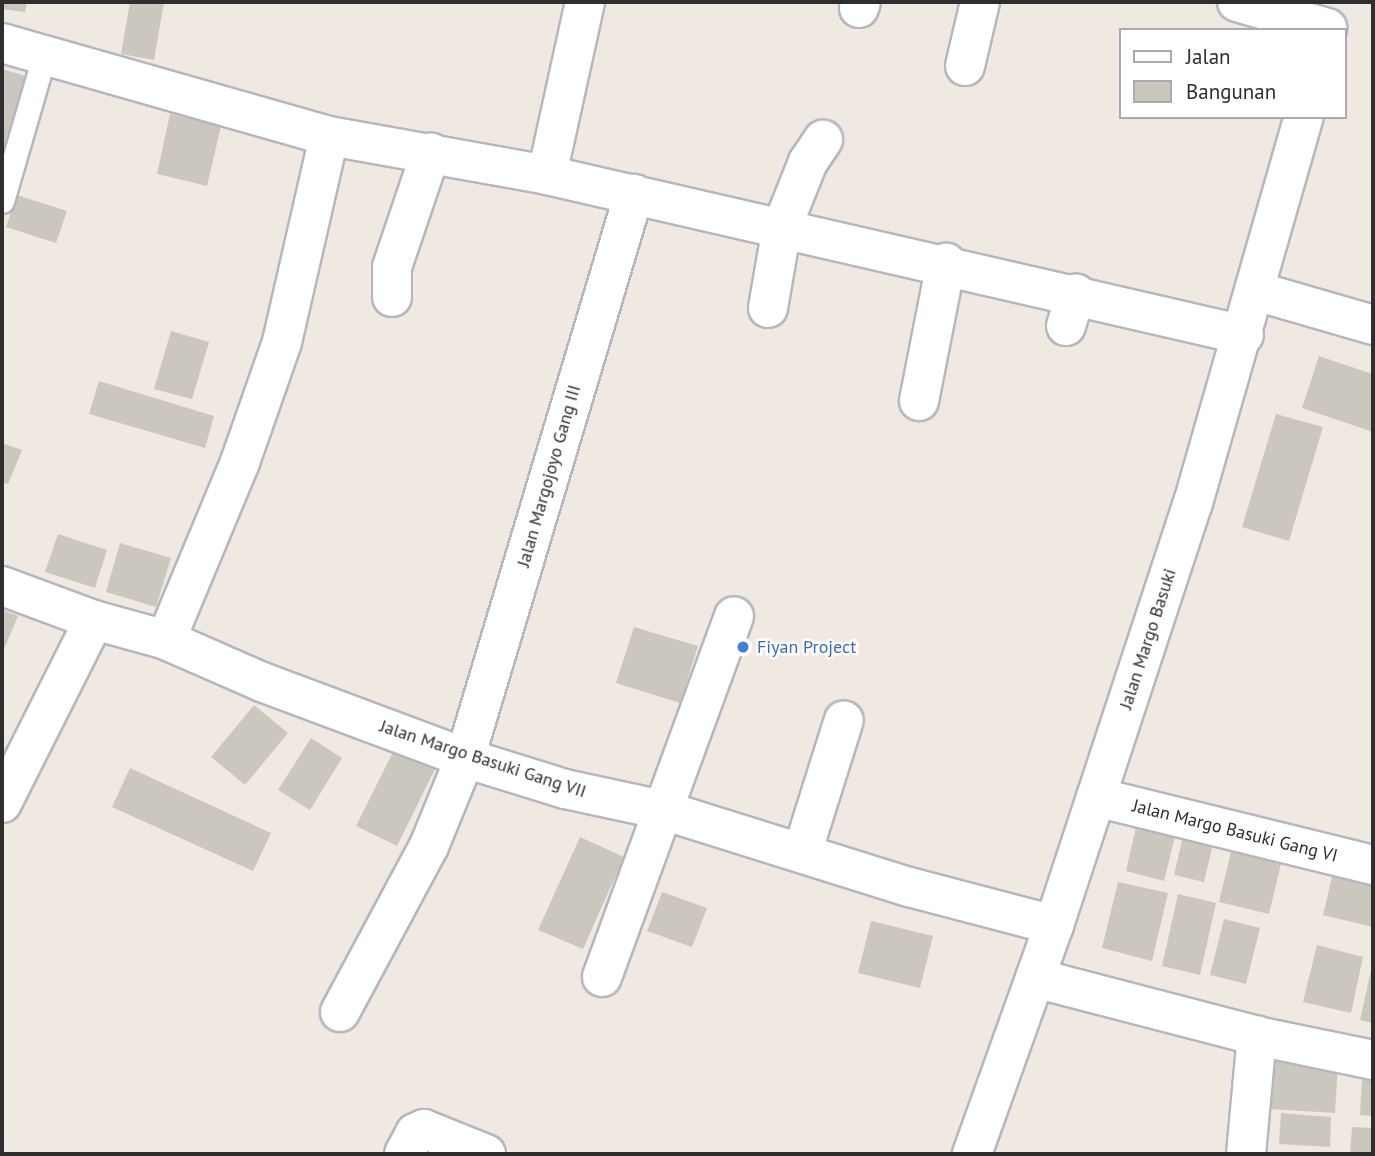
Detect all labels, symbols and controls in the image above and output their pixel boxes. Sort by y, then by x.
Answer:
legend [1120,28,1347,119]
text: Jalan [1186,43,1231,70]
text: Bangunan [1186,78,1276,105]
street label: Jalan Margojoyo Gang III [513,382,585,570]
street label: Jalan Margo Basuki [1115,566,1181,712]
place label: Fiyan Project [757,636,856,658]
marker: Fiyan Project [735,639,751,655]
street label: Jalan Margo Basuki Gang VII [377,715,589,803]
street label: Jalan Margo Basuki Gang VI [1130,795,1340,867]

